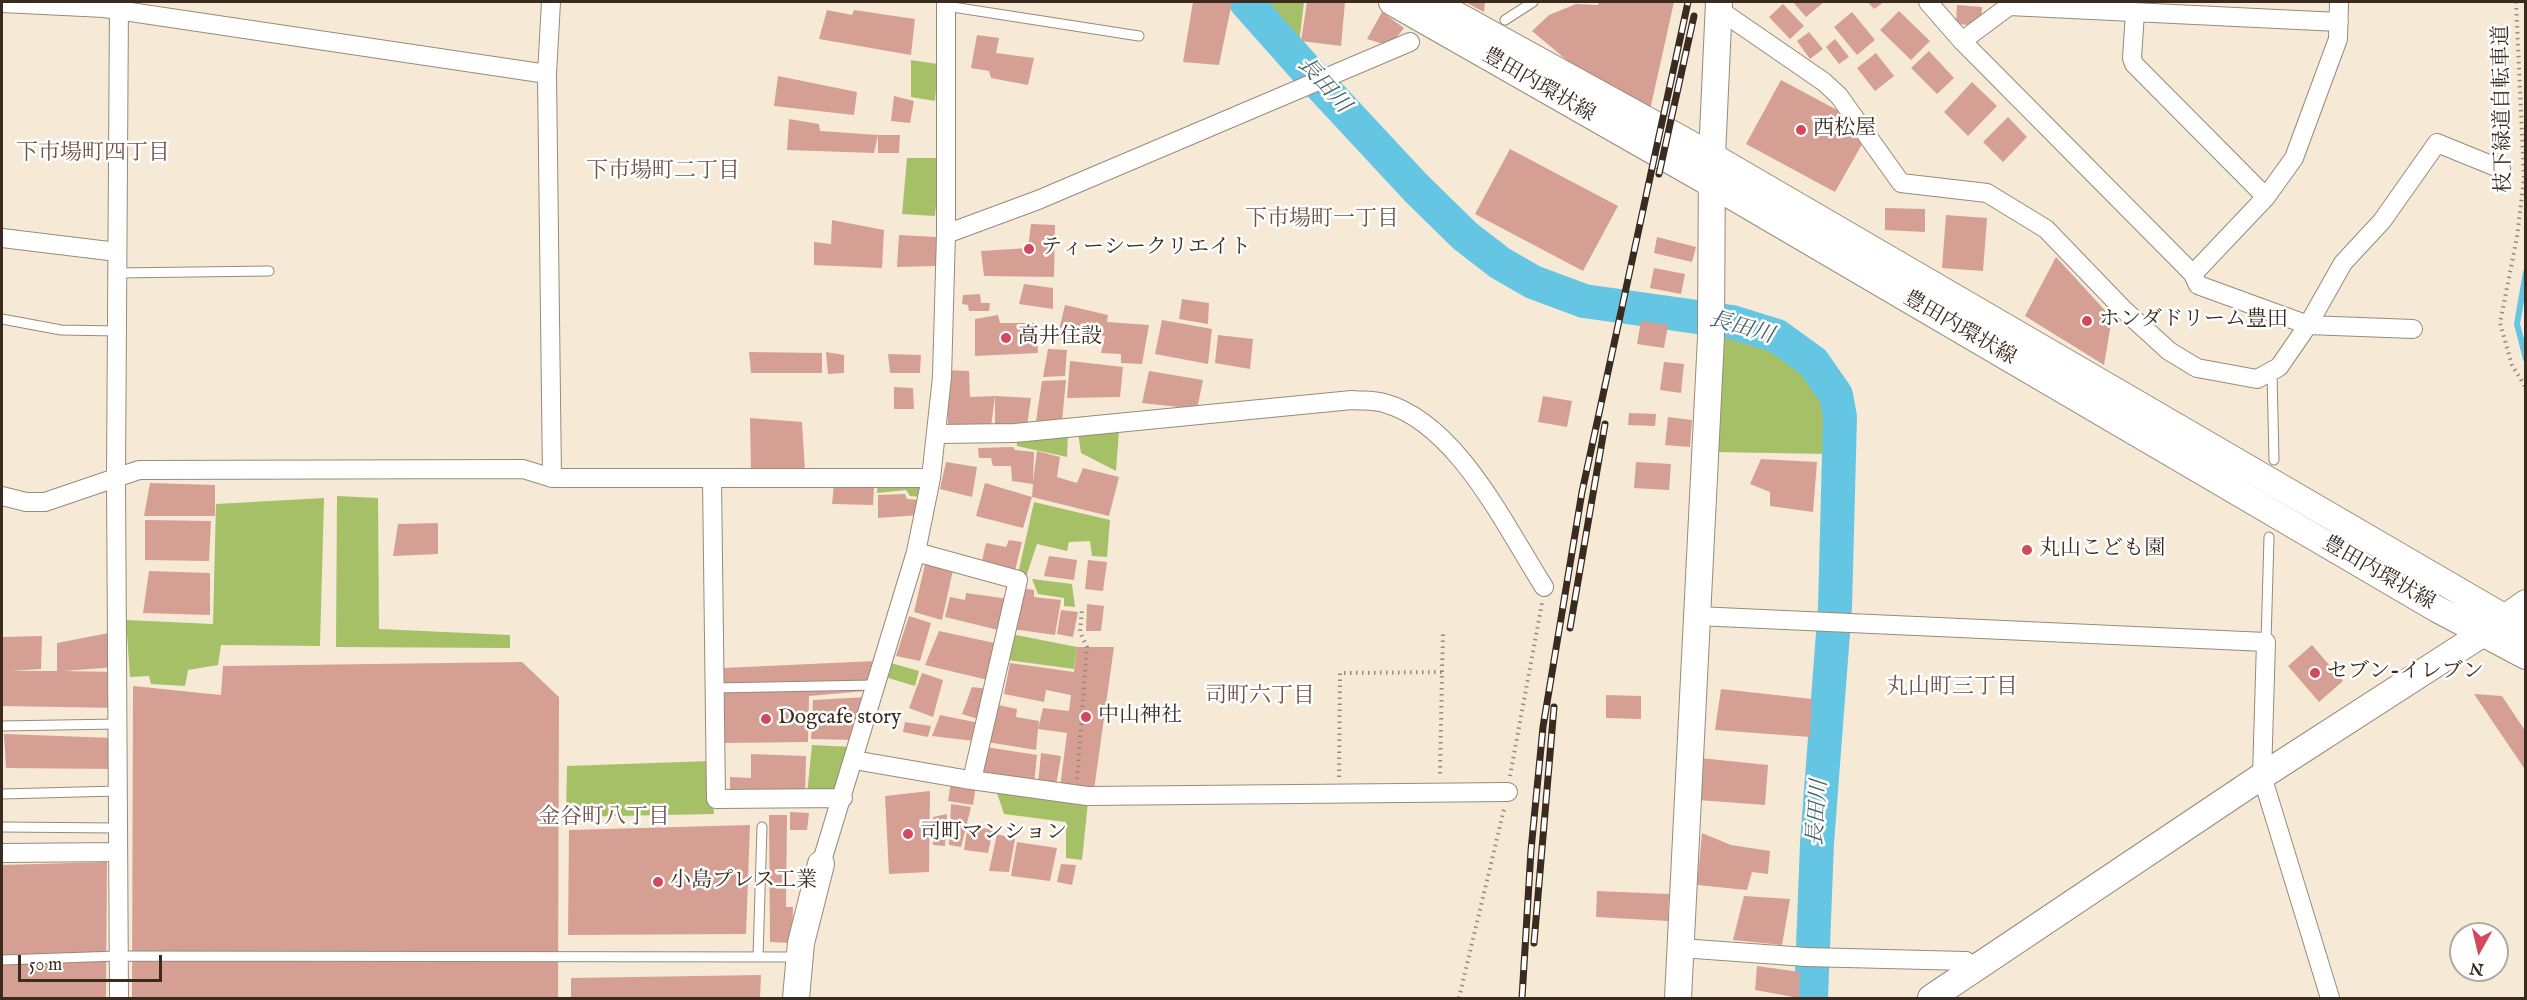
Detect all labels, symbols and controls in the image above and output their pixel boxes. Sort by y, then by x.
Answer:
street label: 枝下緑道自転車道 [2490,25,2518,193]
street label: 豊田内環状線 [1477,44,1599,128]
water label: 長田川 [1291,53,1355,119]
place label: 西松屋 [1813,117,1876,143]
marker: 西松屋 [1794,123,1808,137]
district label: 下市場町四丁目 [16,141,170,167]
district label: 下市場町二丁目 [586,159,740,185]
district label: 下市場町一丁目 [1245,207,1399,233]
place label: ティーシークリエイト [1041,236,1251,262]
marker: ティーシークリエイト [1022,242,1036,256]
street label: 豊田内環状線 [1898,287,2020,371]
water label: 長田川 [1706,307,1776,351]
place label: ホンダドリーム豊田 [2099,308,2288,334]
marker: ホンダドリーム豊田 [2080,314,2094,328]
place label: 高井住設 [1018,325,1102,351]
marker: 高井住設 [999,331,1013,345]
street label: 豊田内環状線 [2317,532,2439,616]
place label: 丸山こども園 [2039,537,2165,563]
marker: 丸山こども園 [2020,543,2034,557]
place label: セブン-イレブン [2327,660,2484,686]
marker: セブン-イレブン [2308,666,2322,680]
district label: 丸山町三丁目 [1886,675,2018,701]
district label: 司町六丁目 [1205,684,1315,710]
place label: 中山神社 [1098,704,1182,730]
place label: Dogcafe story [778,706,901,732]
marker: 中山神社 [1079,710,1093,724]
marker: Dogcafe story [759,712,773,726]
water label: 長田川 [1804,779,1834,847]
district label: 金谷町八丁目 [538,805,670,831]
place label: 司町マンション [920,821,1067,847]
marker: 司町マンション [901,827,915,841]
place label: 小島プレス工業 [670,869,817,895]
marker: 小島プレス工業 [651,875,665,889]
north arrow [2449,922,2509,982]
scale bar [21,943,165,981]
text: 50 m [29,954,62,977]
text: N [2469,957,2485,979]

